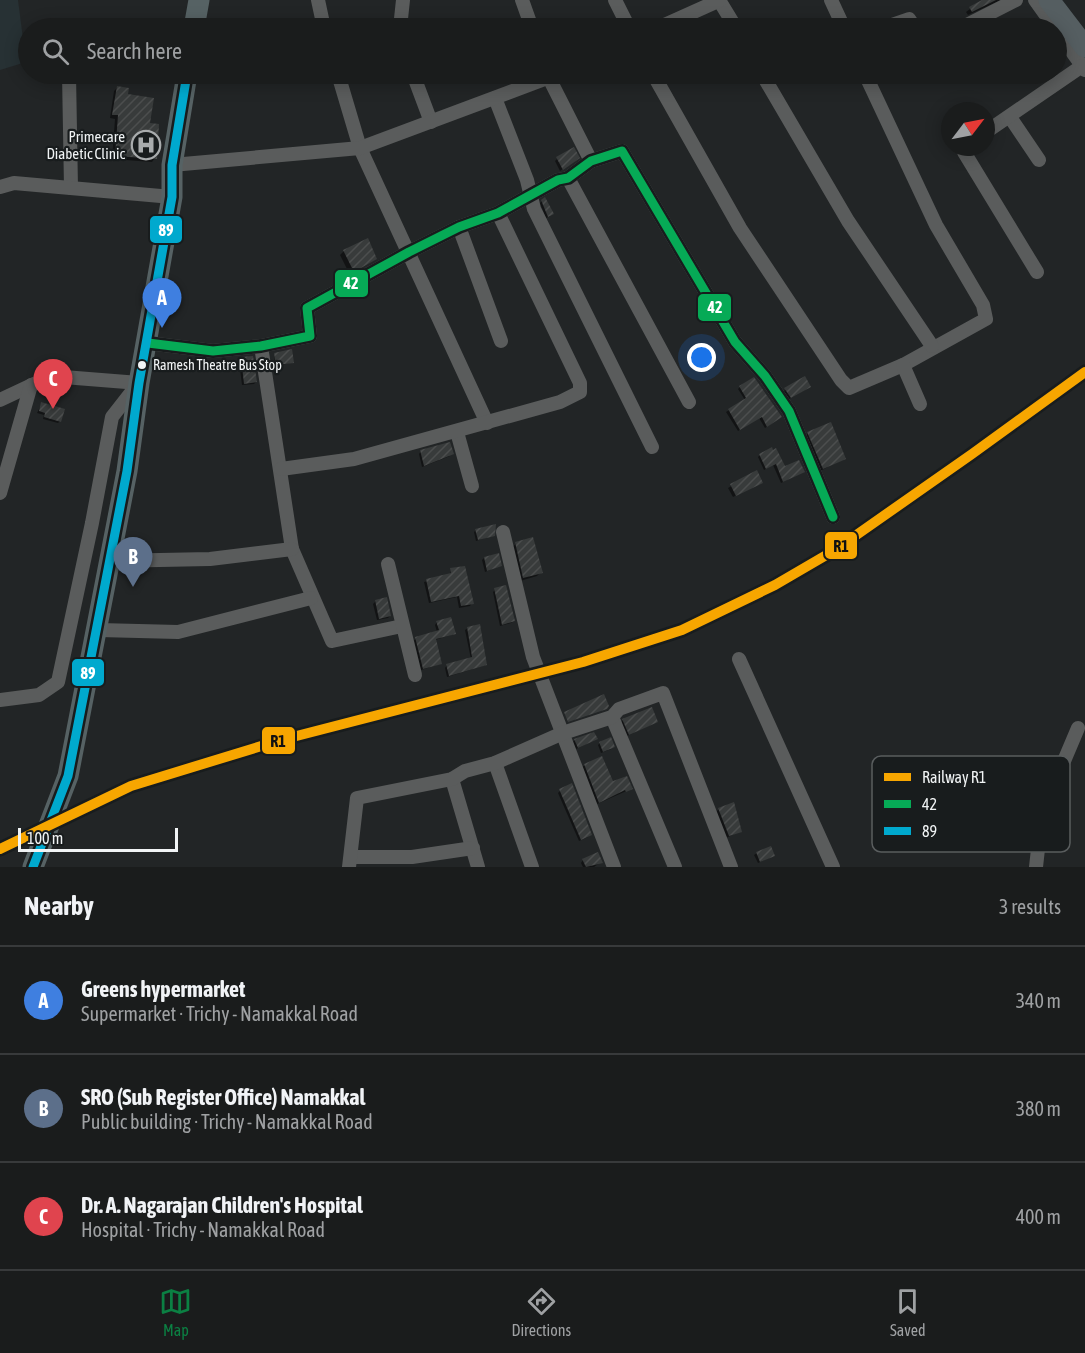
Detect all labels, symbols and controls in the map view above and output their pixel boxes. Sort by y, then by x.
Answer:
search box [18,18,1067,84]
icon: search [39,35,72,68]
text: Search here [87,38,182,64]
north arrow [941,102,995,156]
place label: Primecare Diabetic Clinic [46,128,125,162]
hospital icon: Primecare Diabetic Clinic [130,129,162,161]
line badge: 89 [149,215,183,244]
text: 89 [158,221,174,239]
line badge: 42 [334,269,369,298]
text: 42 [342,274,359,292]
pin: A [142,278,182,328]
line badge: 42 [697,293,732,322]
text: 42 [706,298,723,316]
your location [687,343,716,372]
place label: Ramesh Theatre Bus Stop [153,357,282,373]
marker: Ramesh Theatre Bus Stop [136,359,148,371]
pin: C [34,360,72,409]
line badge: R1 [824,531,858,560]
text: R1 [833,537,849,555]
pin: B [114,538,152,587]
line badge: 89 [71,658,105,687]
text: 89 [80,664,96,682]
line badge: R1 [261,726,296,755]
text: R1 [270,732,286,750]
legend [872,756,1070,852]
text: Railway R1 [922,768,986,787]
text: 42 [922,795,937,813]
text: 89 [922,822,937,840]
scale bar [18,825,178,852]
text: 100 m [27,829,63,847]
text: Nearby [24,891,94,921]
text: 3 results [999,895,1061,918]
text: Greens hypermarket [81,976,245,1002]
text: A [39,989,48,1012]
text: 340 m [1016,989,1061,1012]
text: Supermarket · Trichy - Namakkal Road [81,1002,358,1025]
text: SRO (Sub Register Office) Namakkal [81,1084,365,1110]
text: B [39,1097,48,1120]
text: 380 m [1016,1097,1061,1120]
text: Public building · Trichy - Namakkal Road [81,1110,373,1133]
text: Dr. A. Nagarajan Children's Hospital [81,1192,363,1218]
text: C [39,1205,48,1228]
text: 400 m [1016,1205,1061,1228]
text: Hospital · Trichy - Namakkal Road [81,1218,325,1241]
tab: Map [159,1285,192,1339]
tab: Directions [511,1285,571,1339]
tab: Saved [890,1285,925,1339]

